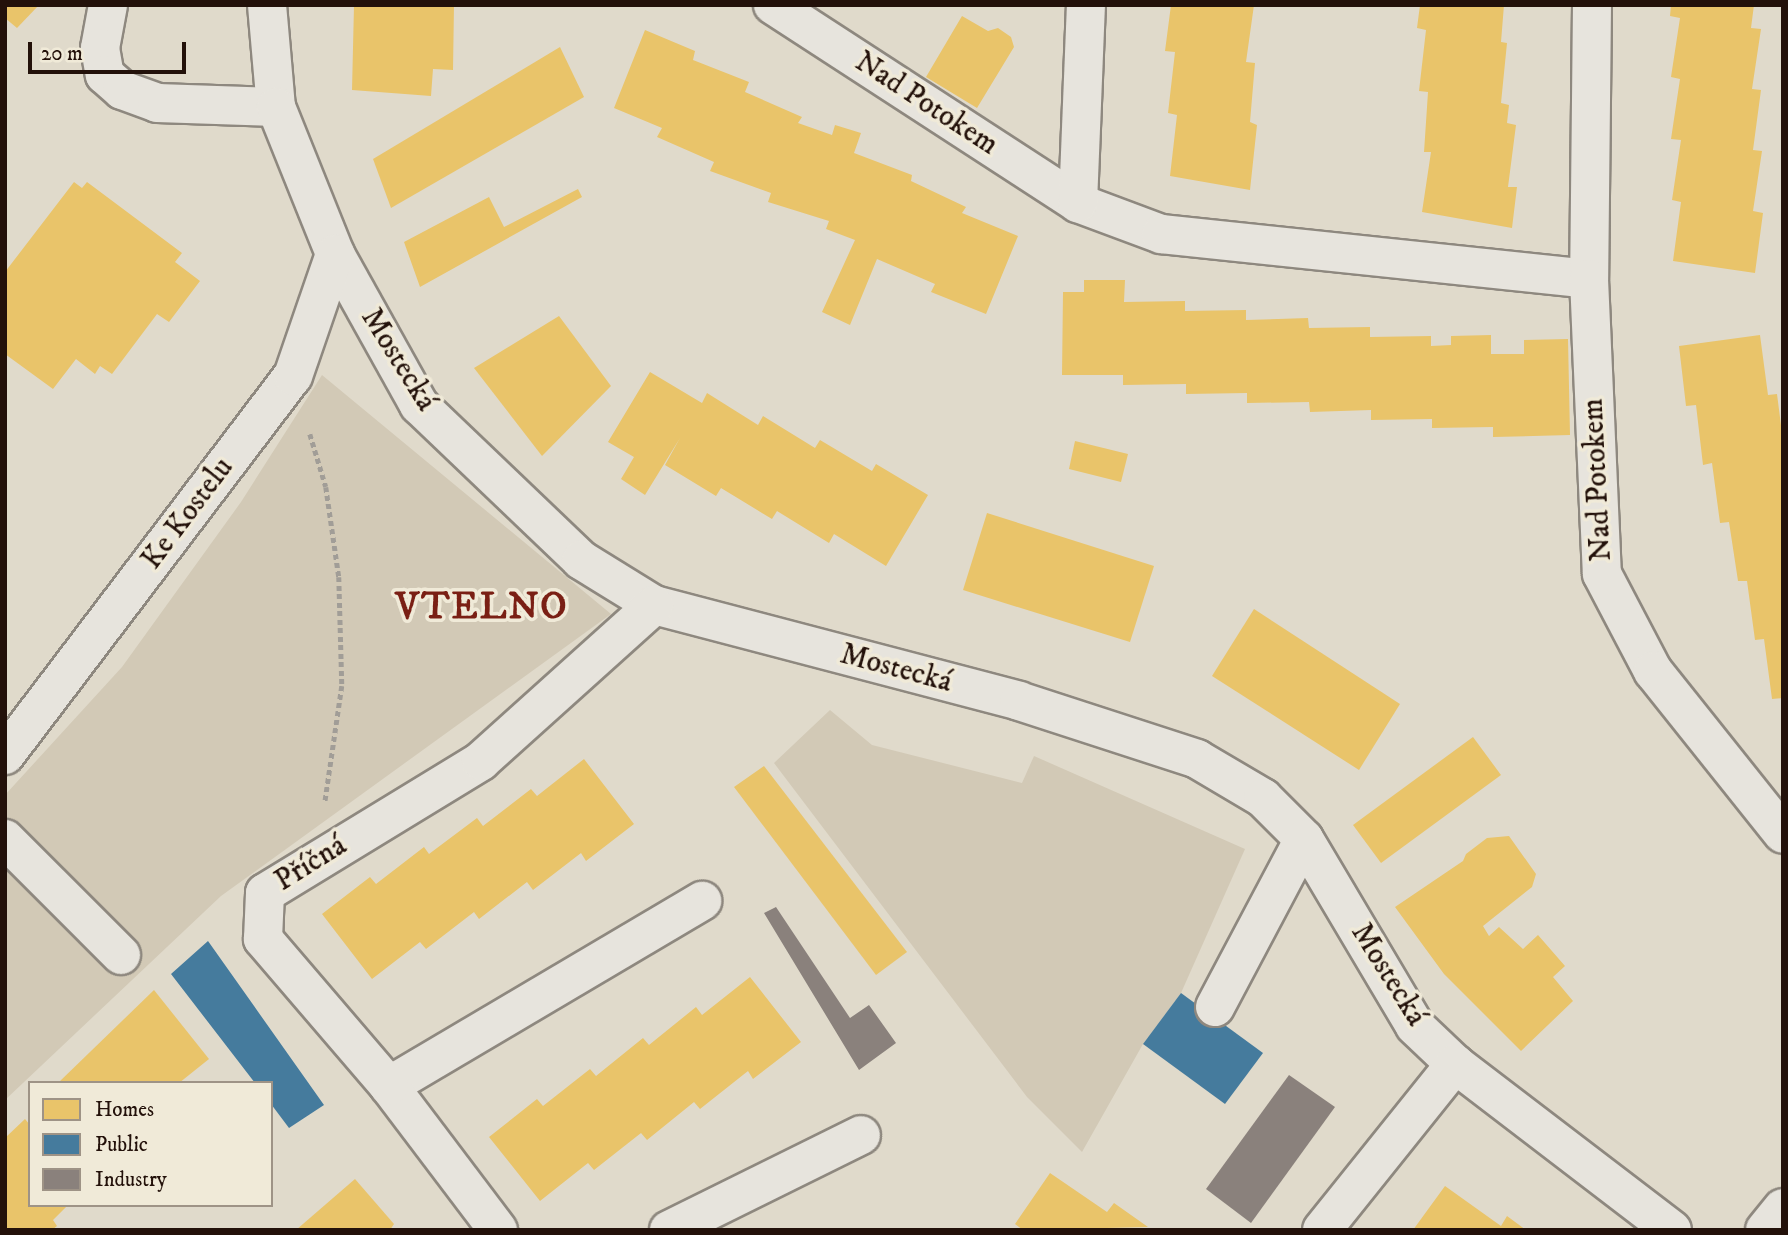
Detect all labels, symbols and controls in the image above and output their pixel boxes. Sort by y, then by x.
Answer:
scale bar [32,28,189,72]
text: 20 m [41,41,83,67]
street label: Nad Potokem [848,44,1004,164]
street label: Mostecká [352,302,444,418]
street label: Nad Potokem [1576,398,1620,562]
street label: Ke Kostelu [134,451,242,577]
district label: VTELNO [396,586,568,630]
street label: Mostecká [836,637,956,701]
street label: Příčná [269,828,353,900]
street label: Mostecká [1342,917,1434,1033]
legend [28,1081,273,1207]
text: Homes [95,1097,154,1123]
text: Public [95,1132,148,1158]
text: Industry [95,1167,167,1193]

